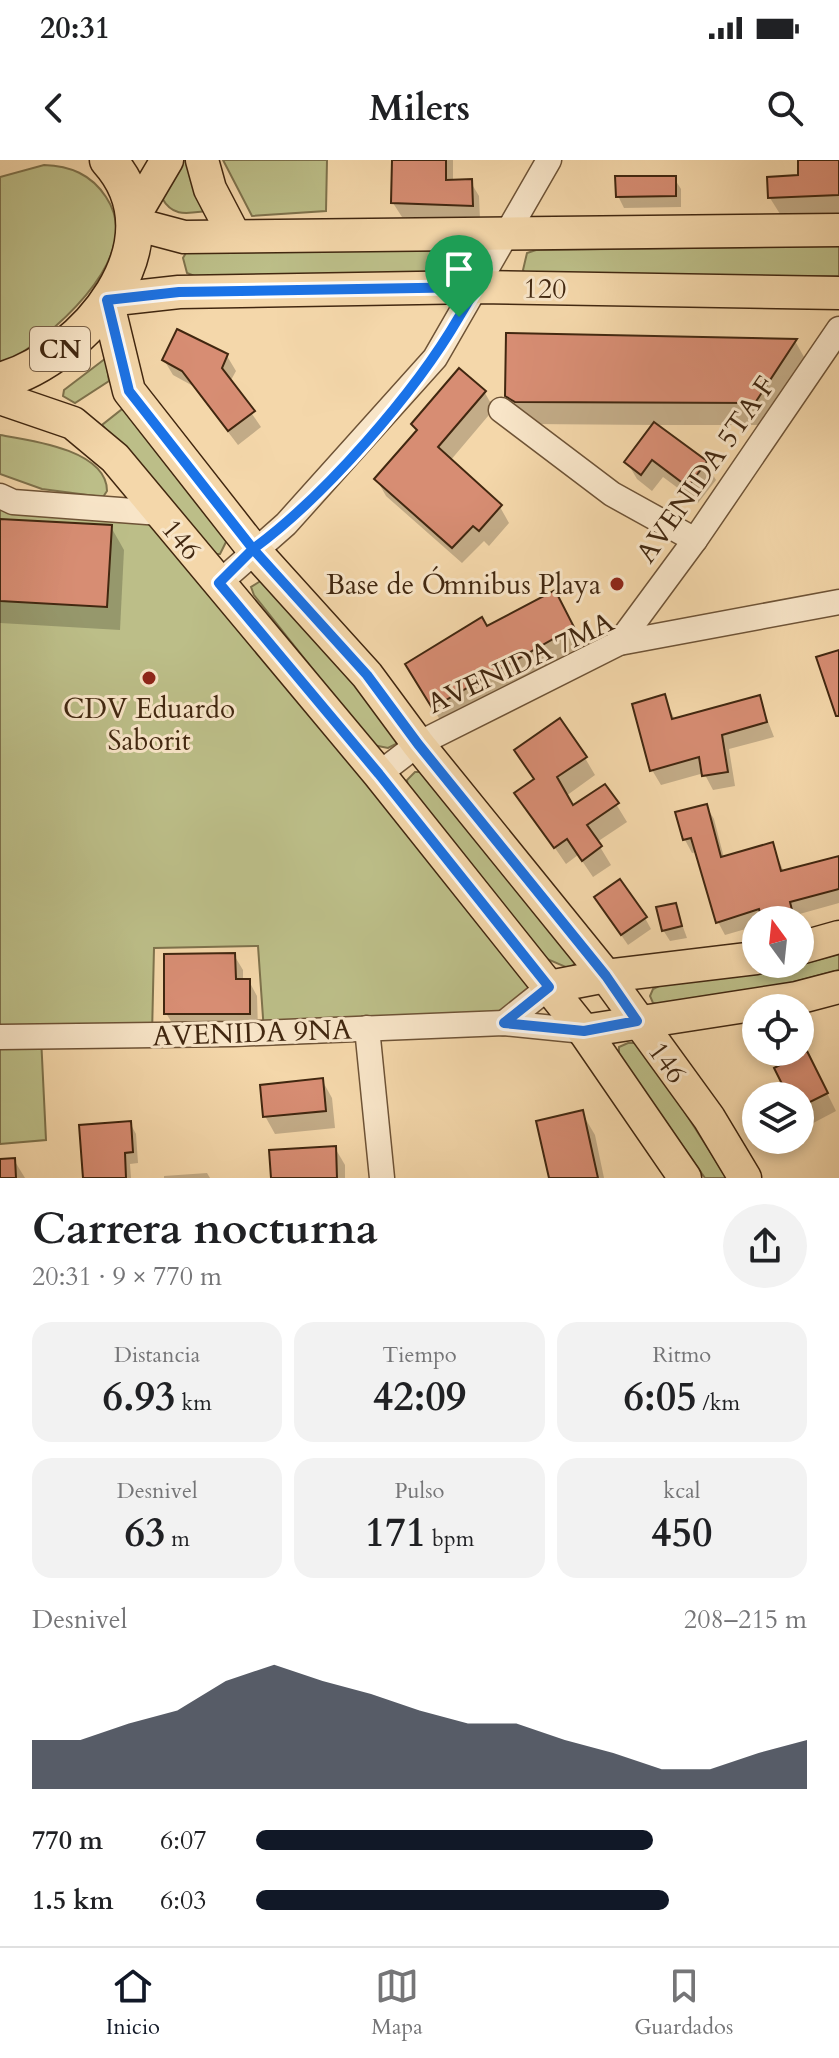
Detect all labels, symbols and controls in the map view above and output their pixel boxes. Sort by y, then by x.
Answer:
text: 20:31 [40,8,110,49]
text: Milers [369,84,470,133]
icon: back [32,86,76,130]
icon: search [763,86,807,130]
pin [425,235,493,317]
icon: arrive [437,247,481,291]
street label: 120 [523,270,567,308]
road number: CN [30,327,90,371]
street label: AVENIDA 5TA F [627,369,784,570]
street label: 146 [153,511,210,568]
place label: Base de Ómnibus Playa [326,566,601,604]
marker: Base de Ómnibus Playa [608,575,626,593]
street label: AVENIDA 7MA [421,603,620,723]
marker: CDV Eduardo Saborit [140,669,158,687]
place label: CDV Eduardo Saborit [63,690,235,760]
north arrow [742,906,814,978]
map controls [742,906,814,1154]
button: locate [742,994,814,1066]
street label: AVENIDA 9NA [152,1011,352,1055]
street label: 146 [639,1034,695,1091]
button: layers [742,1082,814,1154]
text: Carrera nocturna [32,1199,378,1259]
button: share [723,1204,807,1288]
text: 20:31 · 9 × 770 m [32,1259,222,1294]
text: Distancia [114,1340,200,1370]
text: Tiempo [382,1340,457,1370]
text: Ritmo [652,1340,711,1370]
text: 6.93 [102,1370,176,1425]
text: 42:09 [373,1370,466,1425]
text: 6:05 [624,1370,697,1425]
text: km [176,1388,212,1418]
text: /km [697,1388,740,1418]
text: Desnivel [117,1476,197,1506]
text: Pulso [395,1476,444,1506]
text: kcal [663,1476,700,1506]
text: 63 [124,1506,165,1561]
text: 171 [365,1506,426,1561]
text: 450 [651,1506,713,1561]
text: m [165,1524,190,1554]
text: bpm [426,1524,474,1554]
text: Desnivel [32,1602,127,1637]
text: 208–215 m [684,1602,807,1637]
text: 770 m [32,1823,103,1858]
text: 6:07 [160,1823,207,1858]
text: 1.5 km [32,1883,113,1918]
text: 6:03 [160,1883,207,1918]
tab: Inicio [106,1964,160,2042]
tab: Mapa [371,1964,423,2042]
tab: Guardados [634,1964,733,2042]

